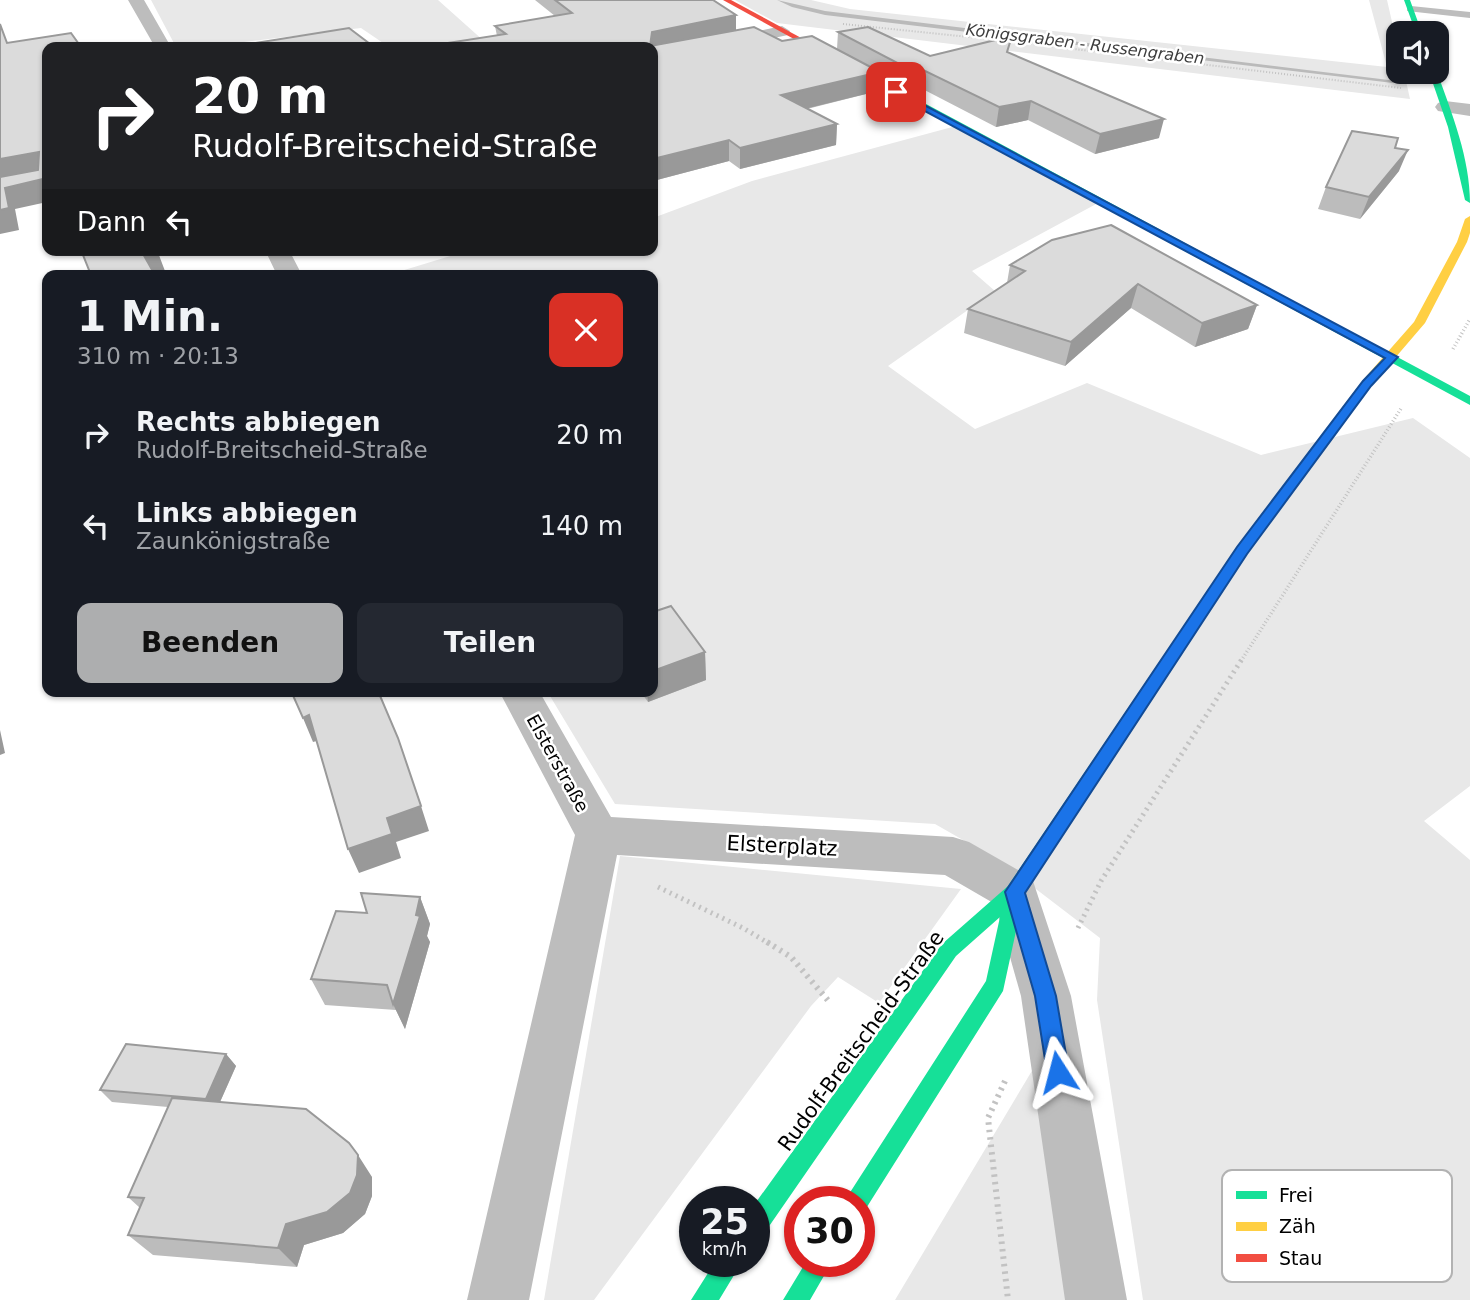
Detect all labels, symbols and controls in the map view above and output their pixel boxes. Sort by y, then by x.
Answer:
water label: Königsgraben - Russengraben [965,20,1205,68]
map controls [1386,21,1449,84]
button: sound [1386,21,1449,84]
pin [866,62,926,122]
text: 20 m [192,68,328,125]
icon: right [77,70,168,161]
icon: arrive [877,73,915,111]
text: Rudolf-Breitscheid-Straße [192,127,598,165]
icon: left [160,203,198,241]
text: Dann [77,207,146,237]
text: 1 Min. [77,292,223,341]
button: close [549,293,623,367]
text: 310 m · 20:13 [77,343,239,369]
text: Rechts abbiegen [136,407,381,437]
icon: right [77,416,115,454]
text: 20 m [556,420,623,450]
text: Rudolf-Breitscheid-Straße [136,437,428,463]
text: Links abbiegen [136,498,358,528]
icon: left [77,507,115,545]
text: 140 m [540,511,623,541]
text: Zaunkönigstraße [136,528,330,554]
button: Beenden [77,603,343,683]
button: Teilen [357,603,623,683]
street label: Elsterstraße [523,710,593,816]
street label: Elsterplatz [726,831,838,861]
street label: Rudolf-Breitscheid-Straße [773,926,949,1156]
position arrow [1021,1035,1095,1109]
legend [1222,1170,1452,1282]
text: Frei [1279,1184,1313,1206]
speed limit sign: 30 [784,1186,875,1277]
text: 25 [700,1202,749,1242]
text: Zäh [1279,1215,1316,1237]
text: km/h [702,1238,747,1259]
text: Stau [1279,1247,1322,1269]

